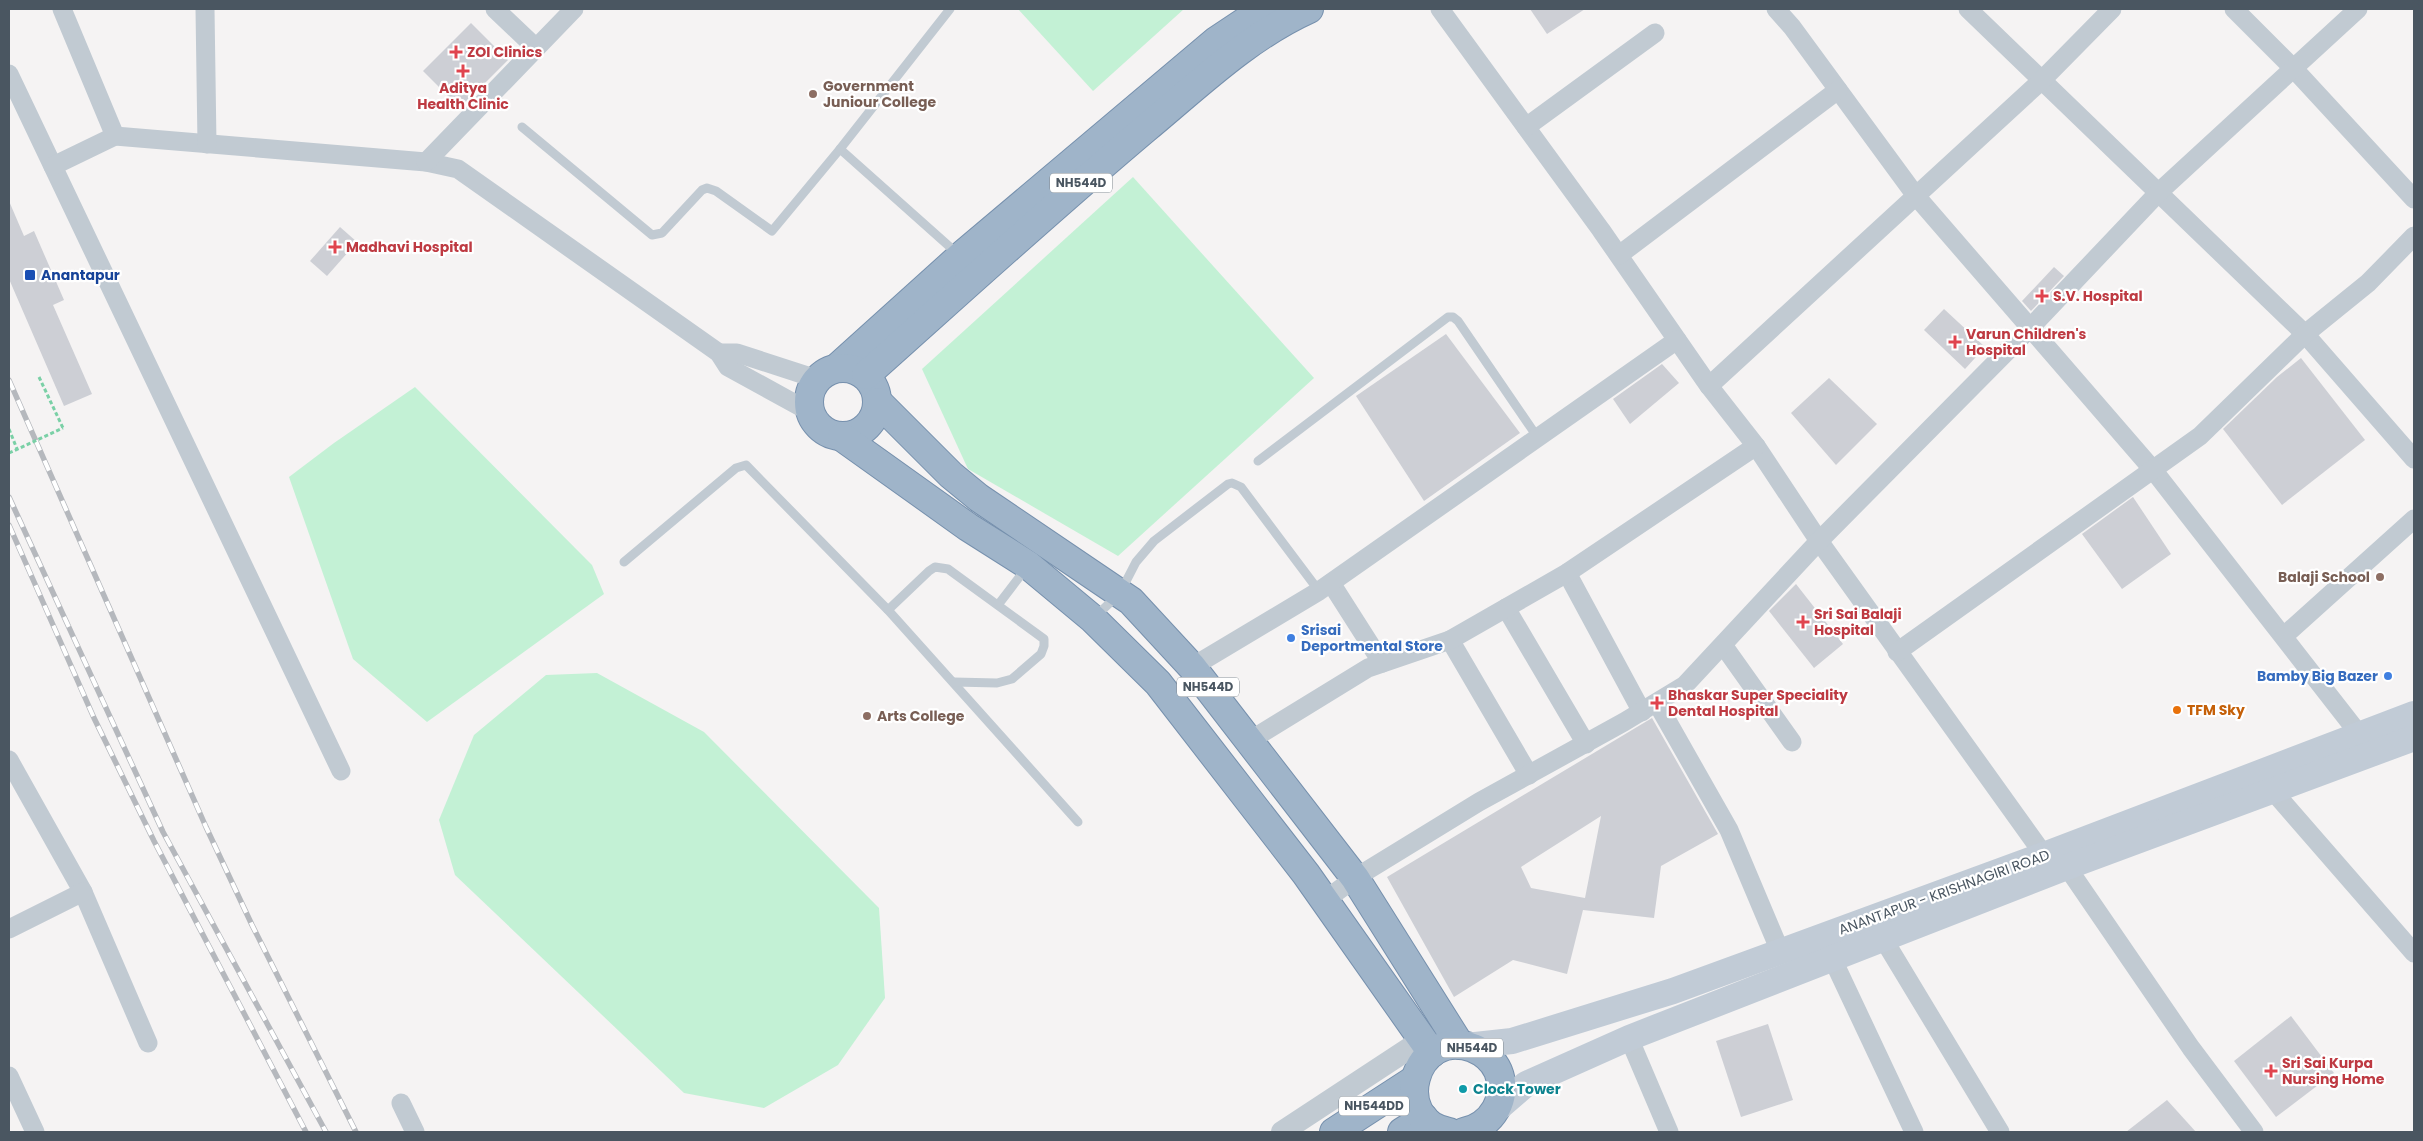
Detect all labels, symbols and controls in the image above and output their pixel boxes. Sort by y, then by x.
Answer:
place label: ZOI Clinics [467,42,542,62]
marker: ZOI Clinics [449,45,463,59]
marker: Aditya Health Clinic [456,64,470,78]
place label: Government Juniour College [823,76,936,112]
place label: Aditya Health Clinic [417,78,509,114]
marker: Government Juniour College [807,88,819,100]
road number: NH544D [1050,174,1112,192]
place label: Madhavi Hospital [346,237,473,257]
marker: Madhavi Hospital [328,240,342,254]
place label: Anantapur [41,265,120,285]
marker: Anantapur [23,268,37,282]
place label: S.V. Hospital [2053,286,2143,306]
marker: S.V. Hospital [2035,289,2049,303]
place label: Varun Children's Hospital [1966,324,2087,360]
marker: Varun Children's Hospital [1948,335,1962,349]
place label: Balaji School [2278,567,2370,587]
marker: Balaji School [2374,571,2386,583]
place label: Sri Sai Balaji Hospital [1814,604,1902,640]
marker: Sri Sai Balaji Hospital [1796,615,1810,629]
place label: Srisai Deportmental Store [1301,620,1443,656]
marker: Srisai Deportmental Store [1285,632,1297,644]
place label: Bamby Big Bazer [2257,666,2378,686]
marker: Bamby Big Bazer [2382,670,2394,682]
road number: NH544D [1177,678,1239,696]
place label: Bhaskar Super Speciality Dental Hospital [1668,685,1848,721]
marker: Bhaskar Super Speciality Dental Hospital [1650,696,1664,710]
place label: TFM Sky [2187,700,2245,720]
marker: TFM Sky [2171,704,2183,716]
place label: Arts College [877,706,965,726]
marker: Arts College [861,710,873,722]
street label: ANANTAPUR - KRISHNAGIRI ROAD [1836,844,2052,940]
road number: NH544D [1441,1038,1503,1058]
place label: Sri Sai Kurpa Nursing Home [2282,1053,2385,1089]
marker: Sri Sai Kurpa Nursing Home [2264,1064,2278,1078]
place label: Clock Tower [1473,1079,1561,1099]
marker: Clock Tower [1457,1083,1469,1095]
road number: NH544DD [1339,1096,1409,1116]

